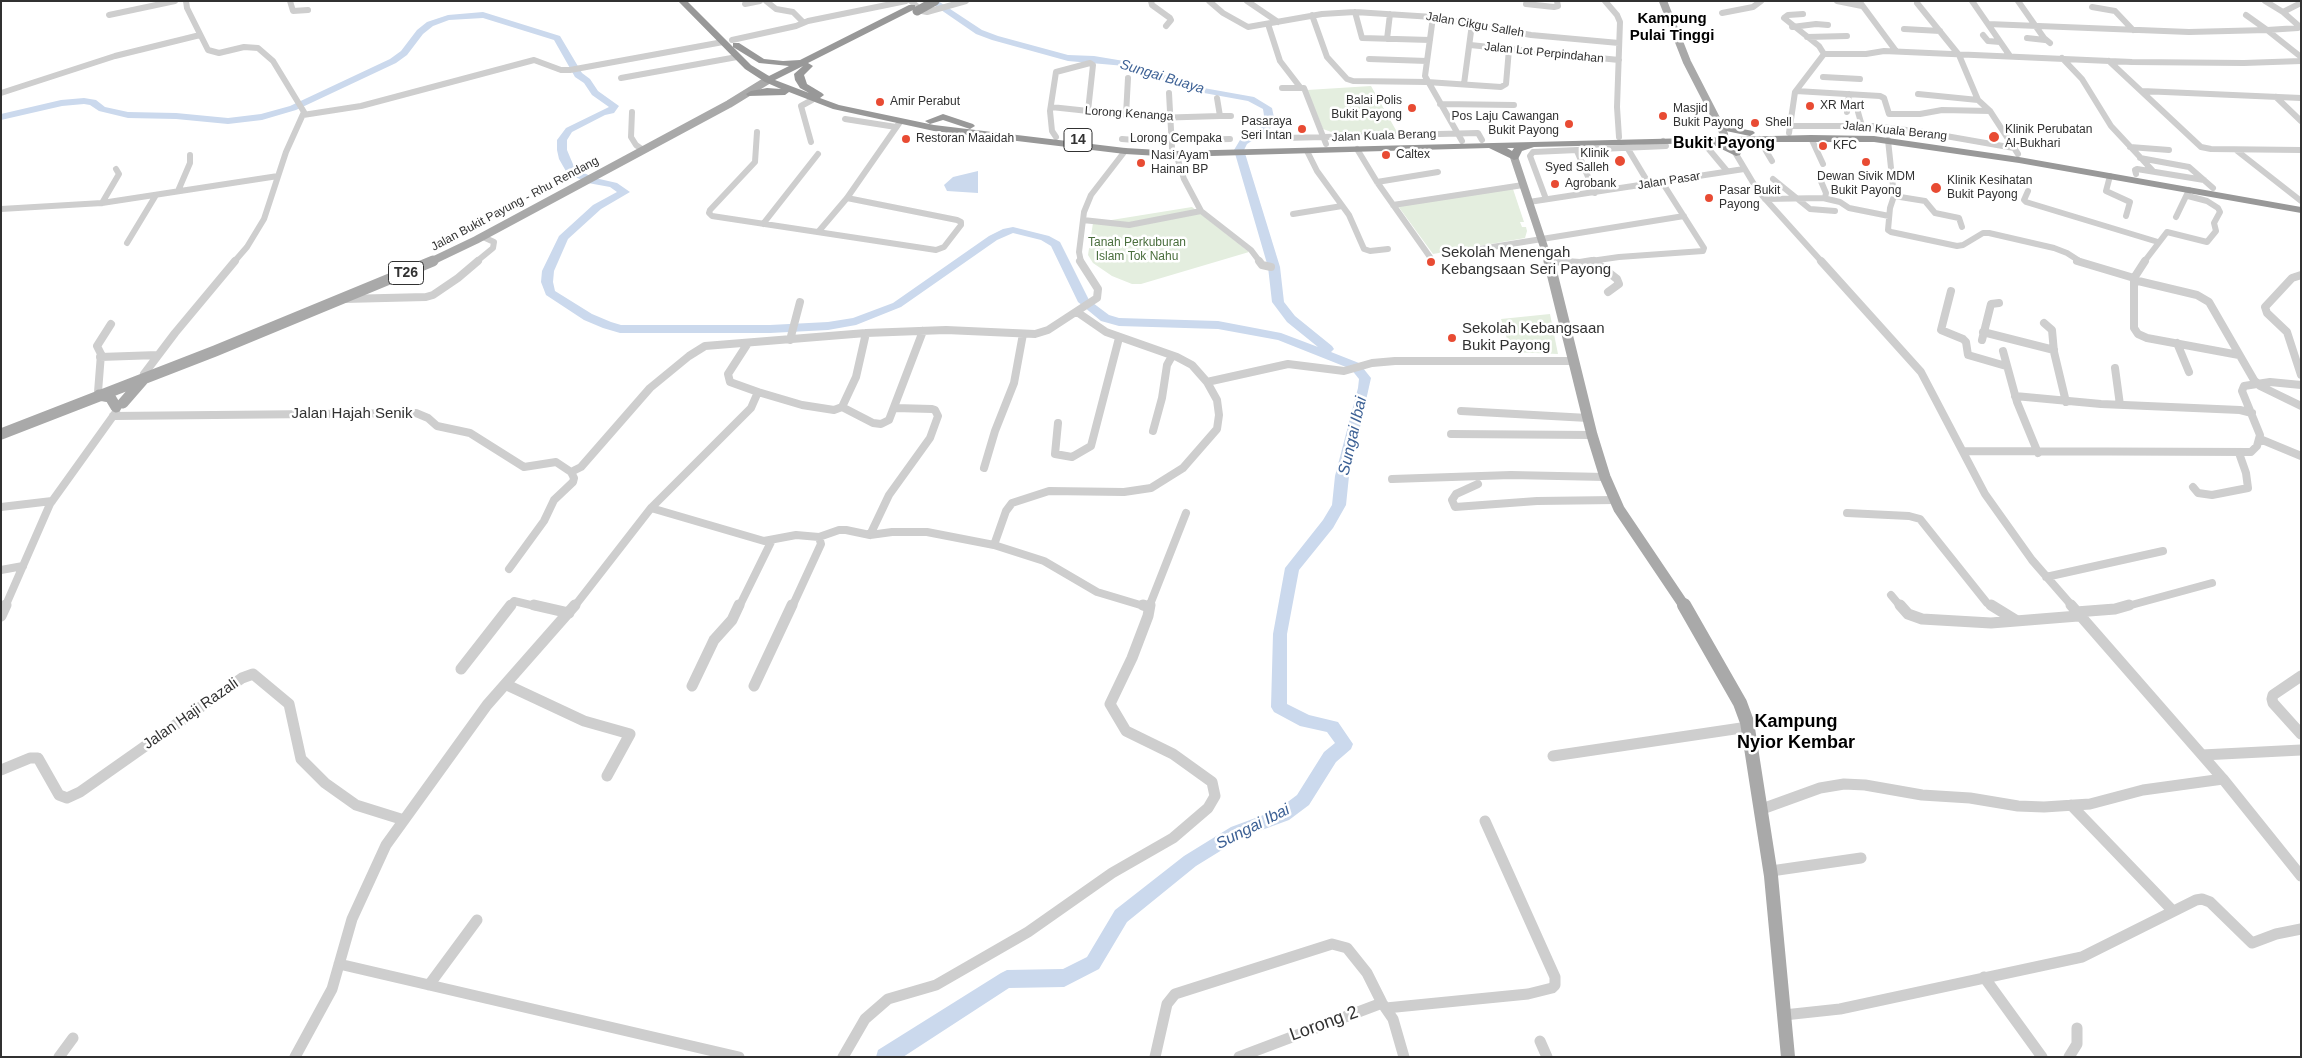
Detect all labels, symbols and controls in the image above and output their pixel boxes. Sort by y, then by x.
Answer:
street label: Jalan Cikgu Salleh [1425,9,1525,41]
district label: Kampung Pulai Tinggi [1630,10,1714,45]
street label: Jalan Lot Perpindahan [1484,40,1604,66]
water label: Sungai Buaya [1118,56,1206,98]
place label: Balai Polis Bukit Payong [1331,94,1402,122]
place label: Amir Perabut [890,95,960,109]
marker: Amir Perabut [874,96,886,108]
place label: XR Mart [1820,99,1864,113]
marker: XR Mart [1804,100,1816,112]
marker: Balai Polis Bukit Payong [1406,102,1418,114]
place label: Masjid Bukit Payong [1673,102,1744,130]
street label: Lorong Kenanga [1084,104,1174,124]
place label: Pos Laju Cawangan Bukit Payong [1452,110,1559,138]
marker: Masjid Bukit Payong [1657,110,1669,122]
place label: Pasaraya Seri Intan [1241,115,1292,143]
place label: Shell [1765,116,1792,130]
marker: Shell [1749,117,1761,129]
marker: Pos Laju Cawangan Bukit Payong [1563,118,1575,130]
street label: Jalan Kuala Berang [1842,118,1948,144]
marker: Pasaraya Seri Intan [1296,123,1308,135]
place label: Klinik Perubatan Al-Bukhari [2005,123,2092,151]
street label: Jalan Kuala Berang [1331,127,1437,145]
road number: 14 [1064,128,1092,152]
marker: Klinik Perubatan Al-Bukhari [1987,130,2001,144]
place label: Restoran Maaidah [916,132,1014,146]
street label: Lorong Cempaka [1130,132,1222,146]
marker: Restoran Maaidah [900,133,912,145]
district label: Bukit Payong [1673,134,1775,154]
place label: KFC [1833,139,1857,153]
marker: KFC [1817,140,1829,152]
place label: Klinik Syed Salleh [1545,147,1609,175]
place label: Caltex [1396,148,1430,162]
place label: Nasi Ayam Hainan BP [1151,149,1209,177]
marker: Caltex [1380,149,1392,161]
street label: Jalan Bukit Payung - Rhu Rendang [429,154,601,254]
marker: Klinik Syed Salleh [1613,154,1627,168]
marker: Dewan Sivik MDM Bukit Payong [1860,156,1872,168]
marker: Nasi Ayam Hainan BP [1135,157,1147,169]
street label: Jalan Pasar [1637,169,1701,193]
place label: Dewan Sivik MDM Bukit Payong [1817,170,1915,198]
place label: Klinik Kesihatan Bukit Payong [1947,174,2032,202]
place label: Agrobank [1565,177,1616,191]
marker: Agrobank [1549,178,1561,190]
marker: Klinik Kesihatan Bukit Payong [1929,181,1943,195]
place label: Pasar Bukit Payong [1719,184,1780,212]
marker: Pasar Bukit Payong [1703,192,1715,204]
park label: Tanah Perkuburan Islam Tok Nahu [1088,236,1186,264]
place label: Sekolah Menengah Kebangsaan Seri Payong [1441,244,1611,279]
marker: Sekolah Menengah Kebangsaan Seri Payong [1425,256,1437,268]
road number: T26 [388,262,424,284]
place label: Sekolah Kebangsaan Bukit Payong [1462,320,1605,355]
marker: Sekolah Kebangsaan Bukit Payong [1446,332,1458,344]
water label: Sungai Ibai [1335,395,1371,477]
street label: Jalan Hajah Senik [292,405,412,423]
street label: Jalan Haji Razali [140,675,242,753]
district label: Kampung Nyior Kembar [1737,711,1855,754]
water label: Sungai Ibai [1213,800,1293,854]
street label: Lorong 2 [1287,1002,1361,1046]

